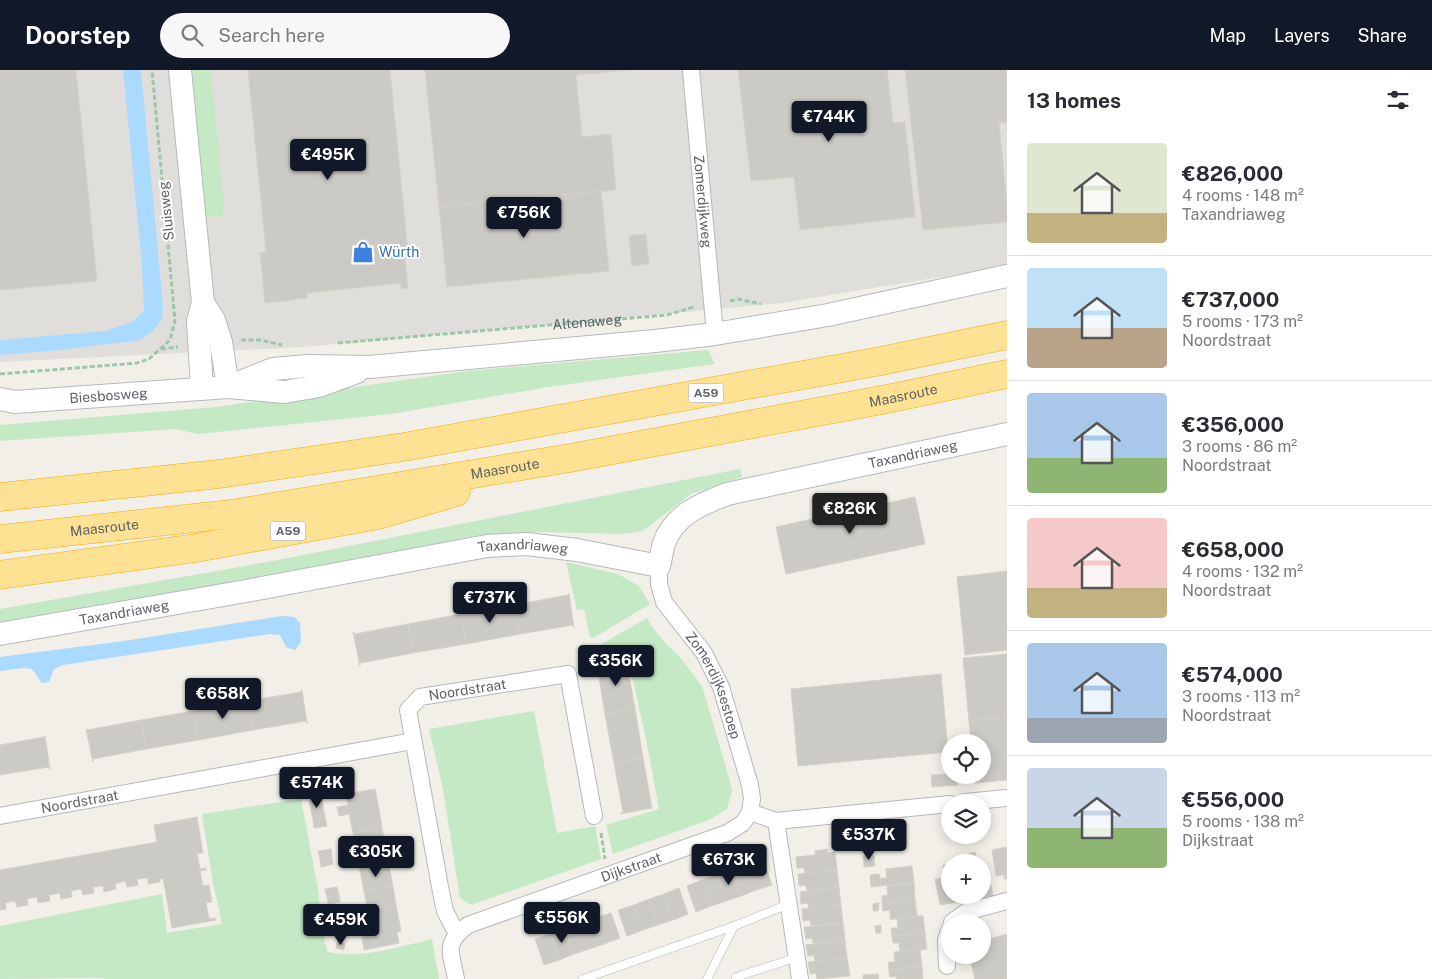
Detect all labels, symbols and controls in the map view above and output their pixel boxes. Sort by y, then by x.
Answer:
search box [160,13,510,58]
text: Doorstep [25,21,130,49]
icon: search [178,21,206,49]
text: Search here [218,24,325,46]
text: Map [1210,25,1246,46]
text: Layers [1274,25,1330,46]
text: Share [1358,25,1407,46]
icon: filters [1384,86,1412,114]
text: 13 homes [1027,88,1121,113]
pin: €744K [794,100,864,143]
text: €744K [803,107,855,126]
pin: €495K [293,138,363,181]
text: €495K [301,145,355,164]
street label: Zomerdijkweg [691,154,715,249]
text: €826,000 [1182,161,1283,186]
icon: home [1067,163,1127,223]
street label: Sluisweg [155,180,177,241]
text: 4 rooms · 148 m² [1182,186,1304,205]
pin: €756K [489,196,559,239]
text: €756K [497,203,551,222]
text: Taxandriaweg [1182,205,1286,224]
shop icon: Würth [350,239,376,265]
place label: Würth [379,244,419,260]
text: €737,000 [1182,287,1279,312]
icon: home [1067,288,1127,348]
street label: Altenaweg [552,311,623,333]
text: 5 rooms · 173 m² [1182,312,1303,331]
text: Noordstraat [1182,331,1271,350]
street label: Maasroute [868,381,939,410]
road number: A59 [688,384,724,402]
street label: Biesbosweg [69,385,148,406]
text: €356,000 [1182,412,1284,437]
icon: home [1067,413,1127,473]
street label: Taxandriaweg [867,437,959,472]
text: 3 rooms · 86 m² [1182,437,1297,456]
street label: Maasroute [469,455,541,482]
text: Noordstraat [1182,456,1271,475]
pin: €826K [815,492,885,535]
text: €826K [823,499,877,518]
street label: Maasroute [69,516,140,539]
road number: A59 [270,522,306,541]
street label: Taxandriaweg [476,536,569,557]
text: €658,000 [1182,537,1284,562]
icon: home [1067,538,1127,598]
text: 4 rooms · 132 m² [1182,562,1303,581]
text: Noordstraat [1182,581,1271,600]
pin: €737K [455,582,525,624]
text: €737K [464,588,516,607]
street label: Taxandriaweg [78,597,171,628]
street label: Zomerdijksestoep [682,628,744,741]
pin: €356K [581,644,651,687]
text: €356K [589,651,643,670]
text: €574,000 [1182,662,1283,687]
icon: home [1067,663,1127,723]
street label: Noordstraat [428,676,507,704]
pin: €658K [188,678,258,720]
text: €658K [196,684,250,703]
text: 3 rooms · 113 m² [1182,687,1300,706]
text: Noordstraat [1182,706,1271,725]
map controls [941,734,991,964]
button: locate [941,734,991,784]
pin: €574K [282,766,352,809]
text: €574K [290,773,344,792]
street label: Noordstraat [40,787,120,816]
text: €556,000 [1182,787,1284,812]
icon: home [1067,788,1127,848]
button: layers [941,794,991,844]
text: 5 rooms · 138 m² [1182,812,1304,831]
pin: €537K [834,818,904,861]
text: €537K [842,825,896,844]
text: Dijkstraat [1182,831,1254,850]
pin: €305K [341,836,411,878]
text: €305K [349,842,403,861]
pin: €673K [694,844,764,886]
street label: Dijkstraat [599,849,663,885]
text: €673K [703,850,755,869]
button: + [941,854,991,904]
pin: €556K [527,902,597,944]
pin: €459K [306,904,376,946]
text: €556K [535,908,589,927]
text: €459K [314,910,368,929]
button: − [941,914,991,964]

